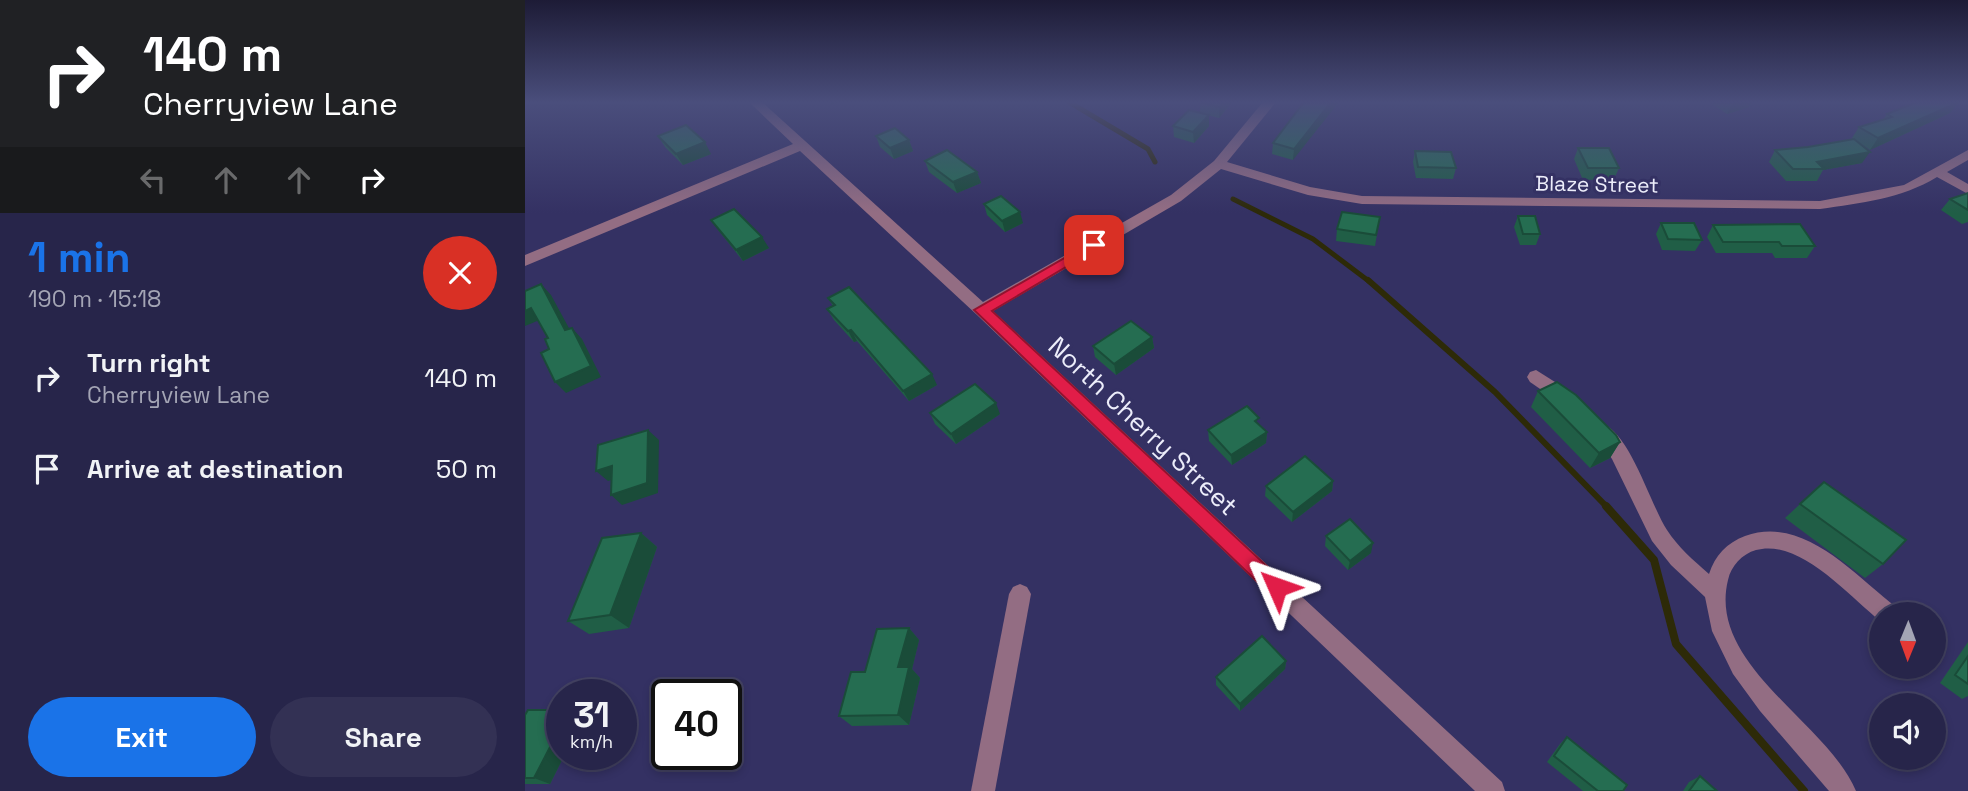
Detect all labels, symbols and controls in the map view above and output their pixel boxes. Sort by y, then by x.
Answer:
text: 140 m [143,23,282,85]
icon: right [28,28,119,119]
text: Cherryview Lane [143,84,398,124]
icon: left [134,161,172,199]
icon: ahead [207,161,245,199]
icon: ahead [280,161,318,199]
icon: right [353,161,391,199]
street label: Blaze Street [1535,169,1659,199]
pin [1064,215,1124,275]
icon: arrive [1075,226,1113,264]
text: 1 min [28,231,131,284]
button: close [423,236,497,310]
text: 190 m · 15:18 [28,284,161,314]
street label: North Cherry Street [1041,329,1245,523]
text: Turn right [87,346,211,380]
icon: right [28,359,66,397]
text: 140 m [424,361,497,395]
text: Cherryview Lane [87,380,270,410]
icon: arrive [28,450,66,488]
text: Arrive at destination [87,452,344,486]
text: 50 m [436,452,497,486]
position arrow [1240,550,1314,624]
north arrow [1869,602,1946,679]
map controls [1869,602,1946,770]
speed limit sign: 40 [651,679,742,770]
text: 31 [573,693,610,737]
button: sound [1869,693,1946,770]
button: Exit [28,697,256,777]
button: Share [270,697,497,777]
text: km/h [570,730,613,753]

